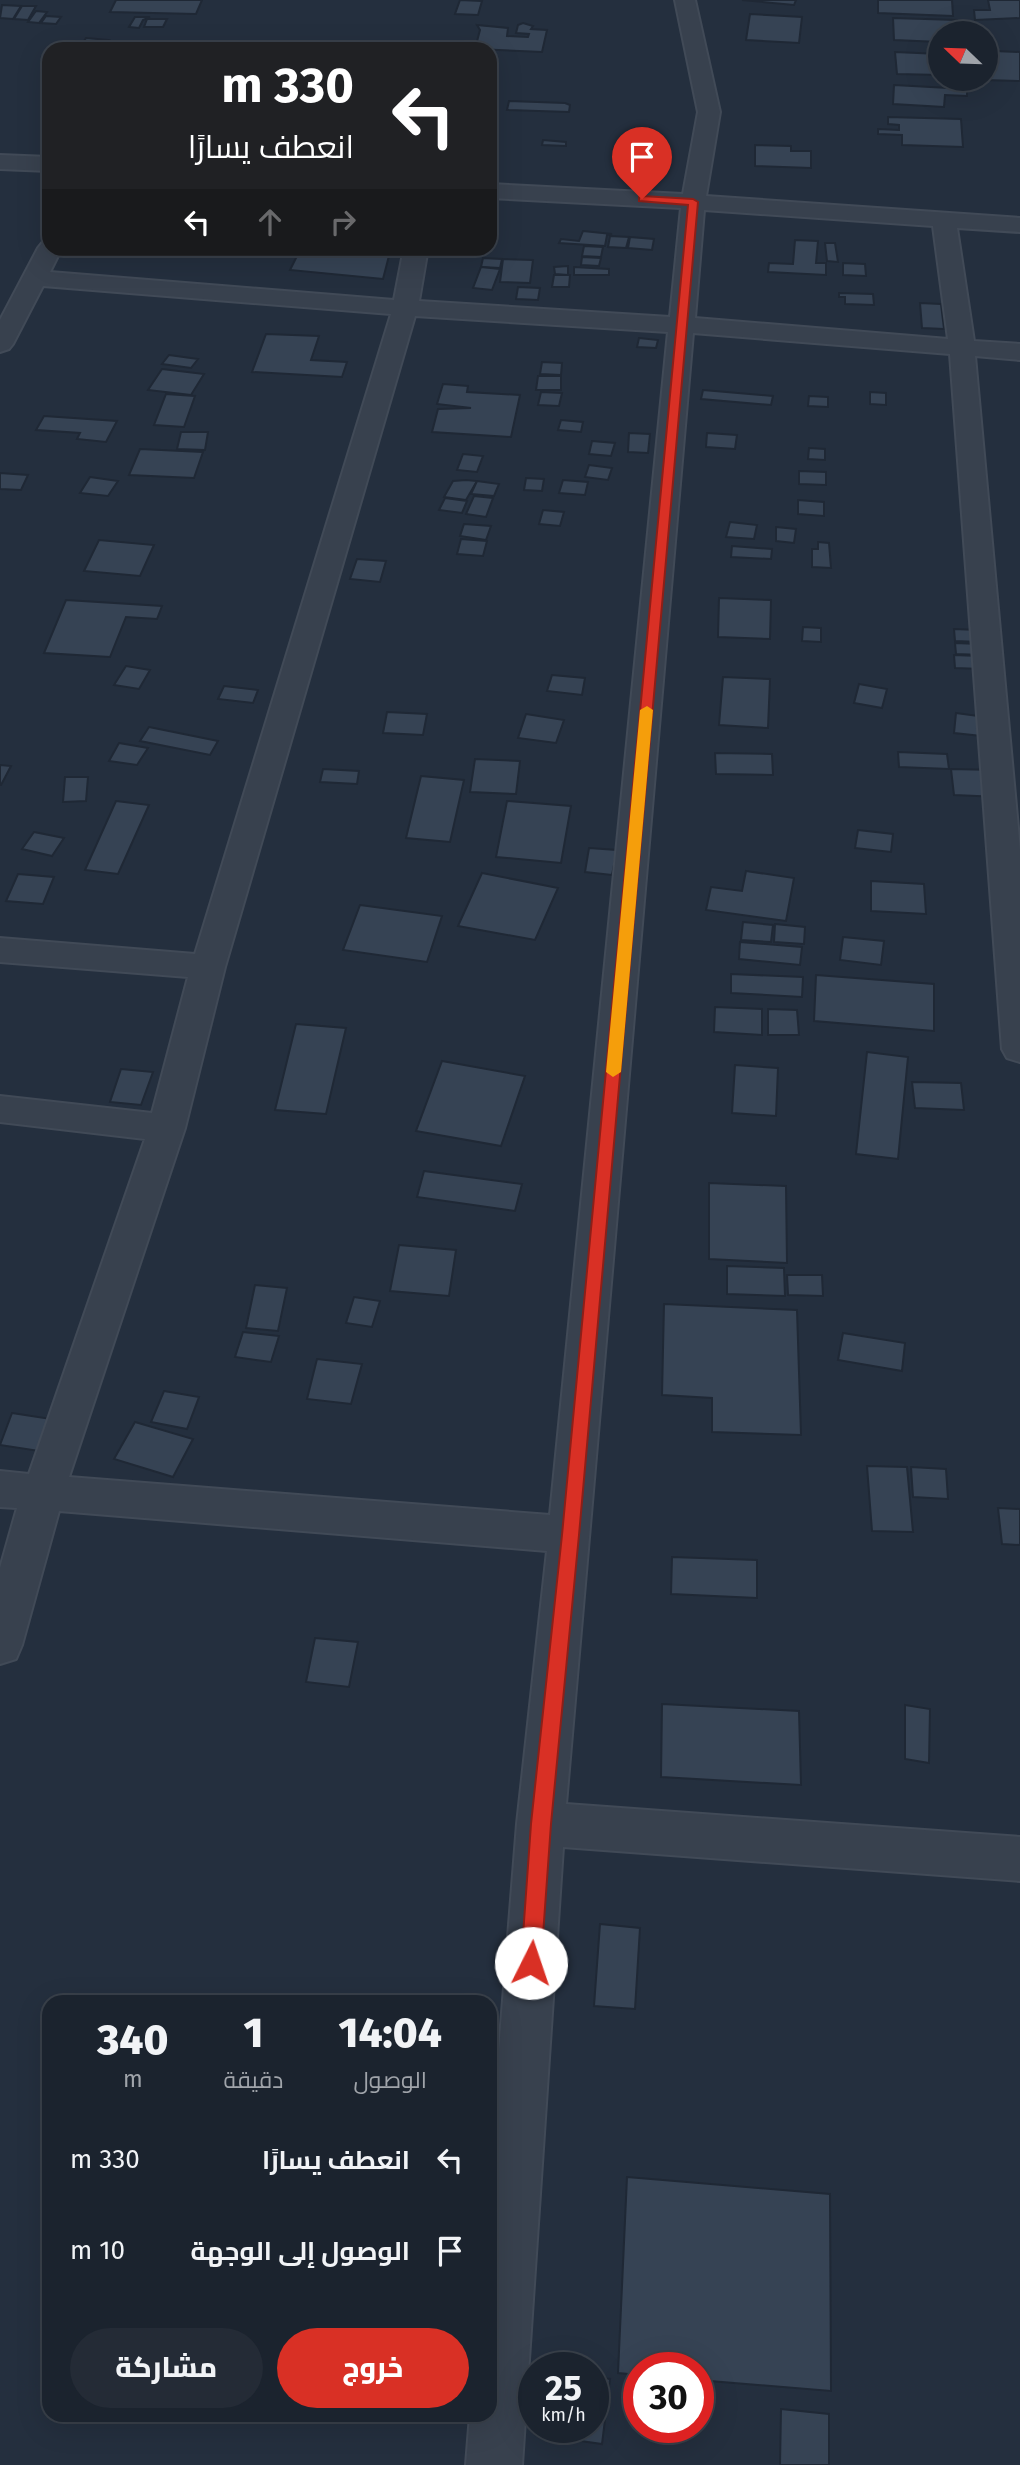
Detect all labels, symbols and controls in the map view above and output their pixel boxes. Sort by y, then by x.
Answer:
north arrow [928,21,998,91]
map controls [928,21,998,91]
text: 330 m [221,56,354,115]
icon: left [378,70,469,161]
pin [612,127,672,199]
text: انعطف يسارًا [188,128,354,166]
icon: arrive [623,138,661,176]
icon: left [178,203,216,241]
icon: ahead [251,203,289,241]
icon: right [324,203,362,241]
position arrow [494,1926,568,2000]
text: 1 [244,2008,263,2058]
text: 14:04 [339,2008,442,2058]
text: 340 [97,2015,168,2065]
text: m [123,2065,143,2093]
text: دقيقة [224,2066,283,2094]
text: الوصول [354,2066,427,2094]
icon: left [431,2141,469,2179]
text: 330 m [70,2144,140,2175]
text: انعطف يسارًا [262,2145,410,2176]
icon: arrive [431,2232,469,2270]
text: 10 m [70,2235,125,2266]
text: الوصول إلى الوجهة [191,2236,410,2267]
button: مشاركة [70,2328,263,2408]
button: خروج [277,2328,469,2408]
speed limit sign: 30 [623,2352,714,2443]
text: 25 [545,2367,582,2409]
text: km/h [541,2404,586,2426]

